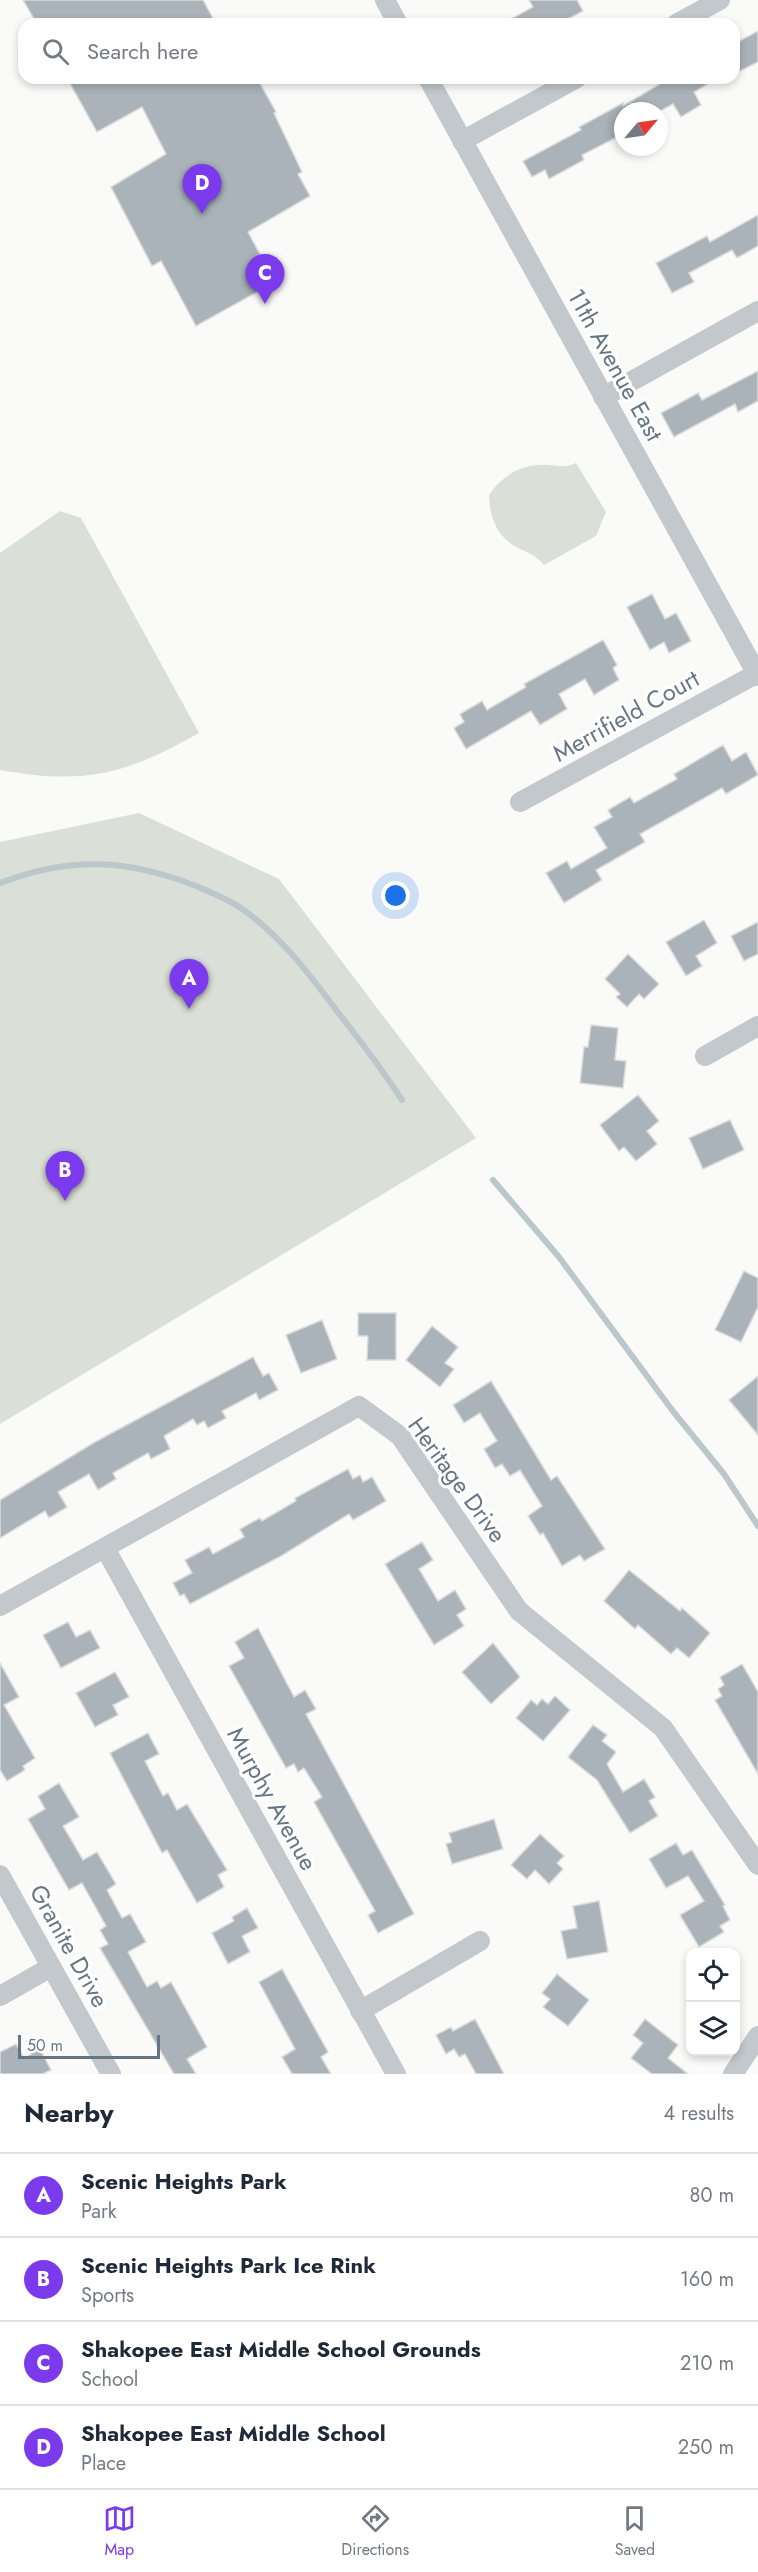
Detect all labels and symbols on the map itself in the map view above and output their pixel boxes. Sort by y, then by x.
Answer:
north arrow [614,102,668,156]
pin: D [182,164,222,214]
pin: C [246,254,284,304]
street label: 11th Avenue East [559,282,672,447]
street label: Merrifield Court [546,661,706,770]
your location [381,881,410,910]
pin: A [170,960,208,1009]
pin: B [46,1152,84,1201]
street label: Heritage Drive [400,1410,515,1550]
street label: Murphy Avenue [219,1721,326,1877]
street label: Granite Drive [21,1878,118,2014]
scale bar [18,2032,160,2060]

